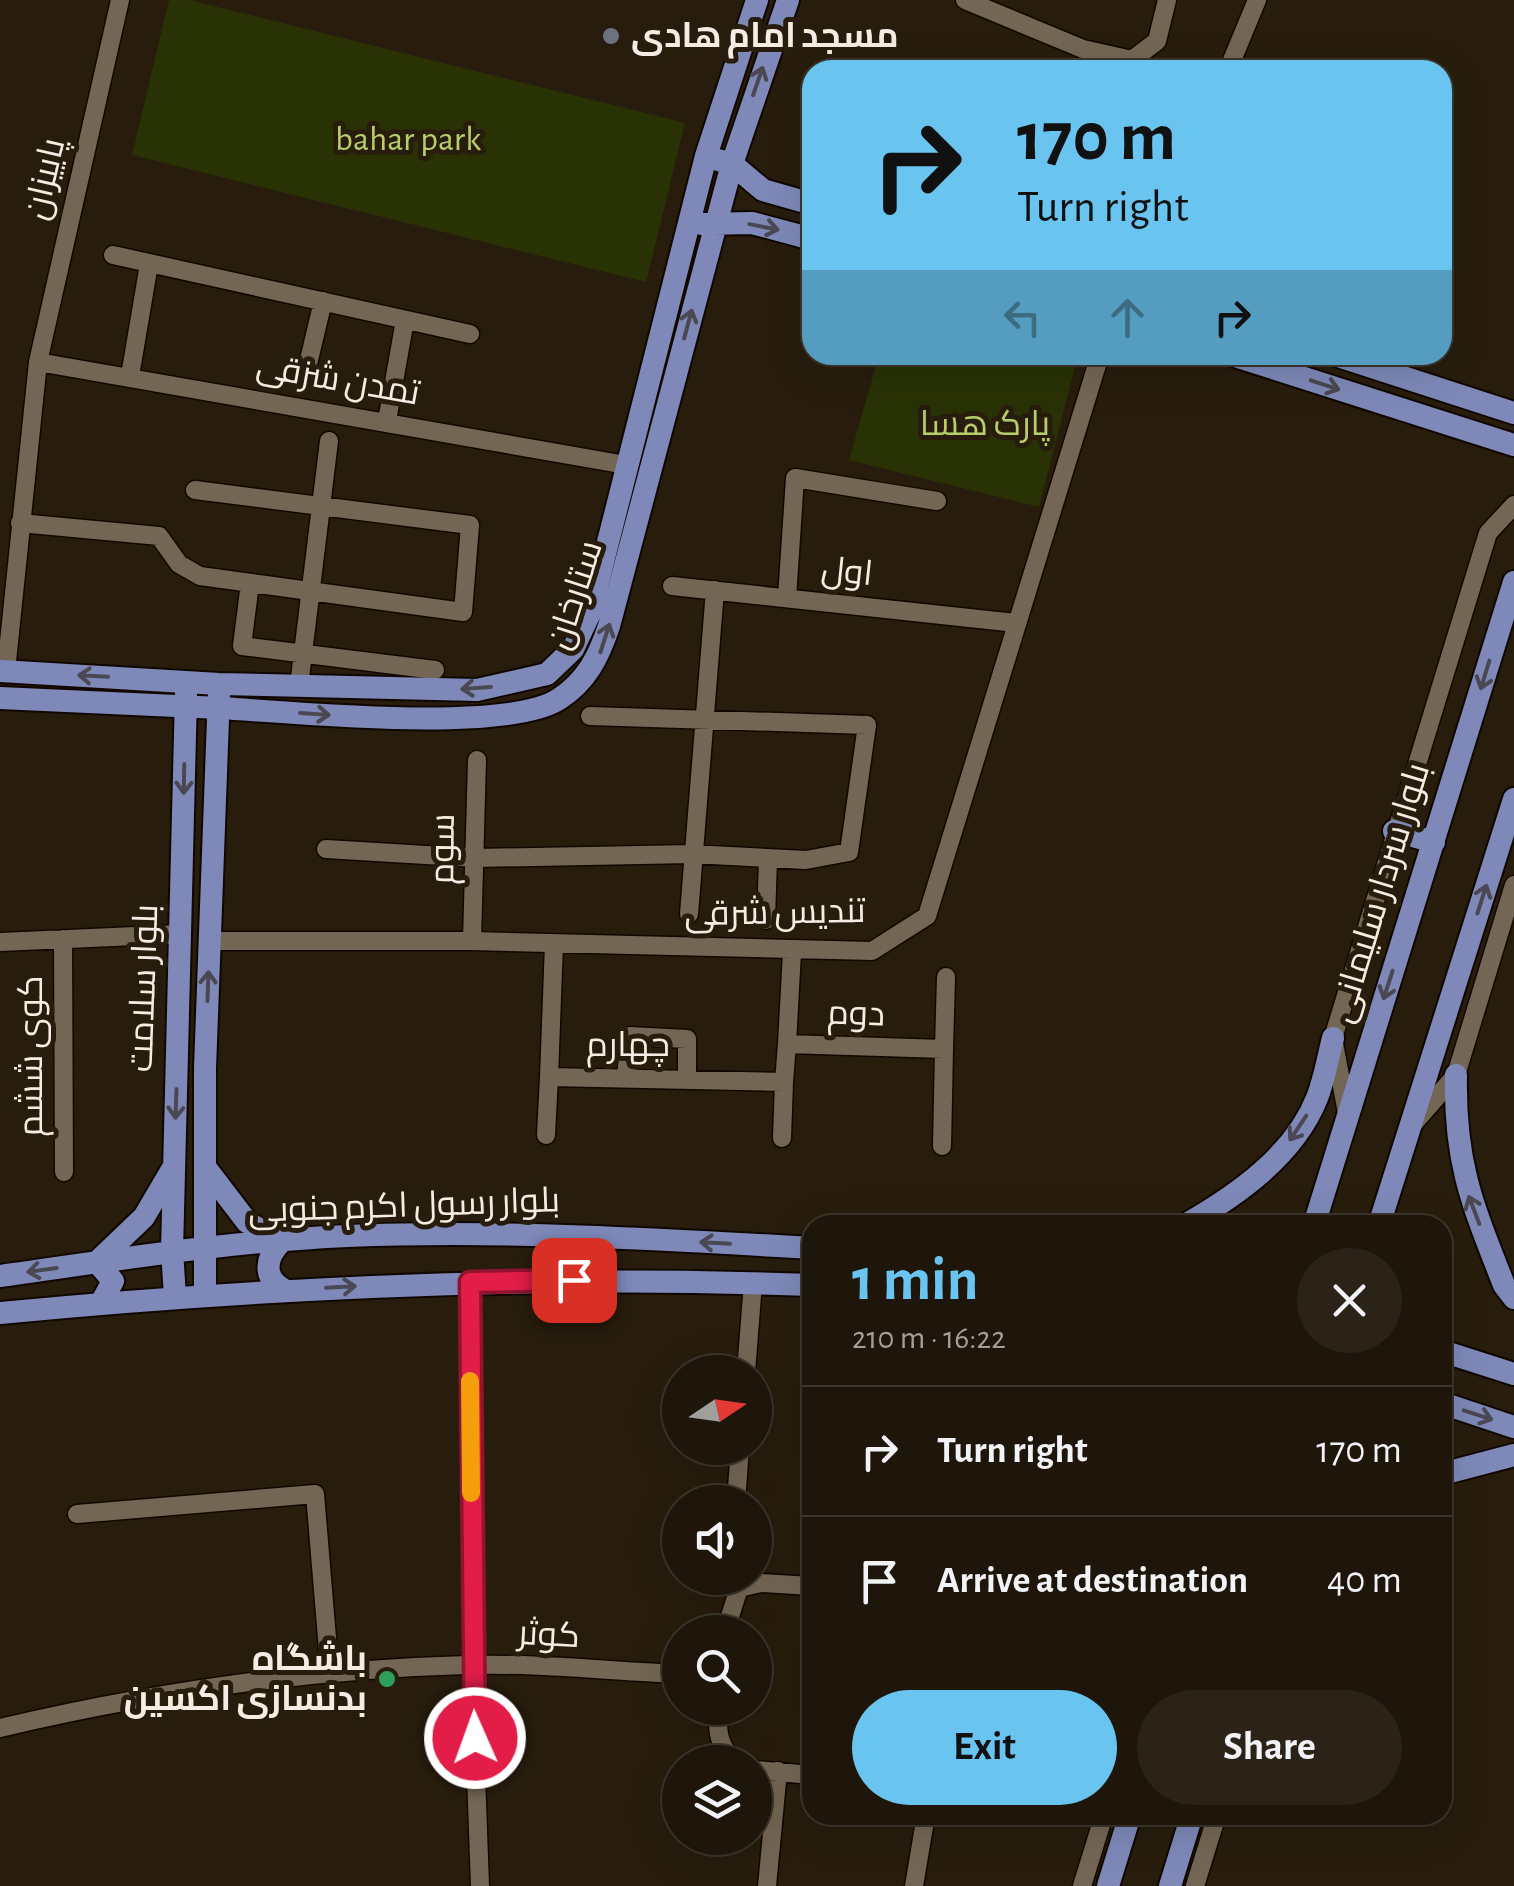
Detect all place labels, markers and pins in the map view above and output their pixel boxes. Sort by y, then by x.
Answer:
place label: مسجد امام هادی [631,19,899,59]
marker: مسجد امام هادی [600,25,622,47]
pin [532,1238,617,1323]
place label: باشگاه بدنسازی اکسین [124,1640,367,1719]
marker: باشگاه بدنسازی اکسین [376,1668,398,1690]

